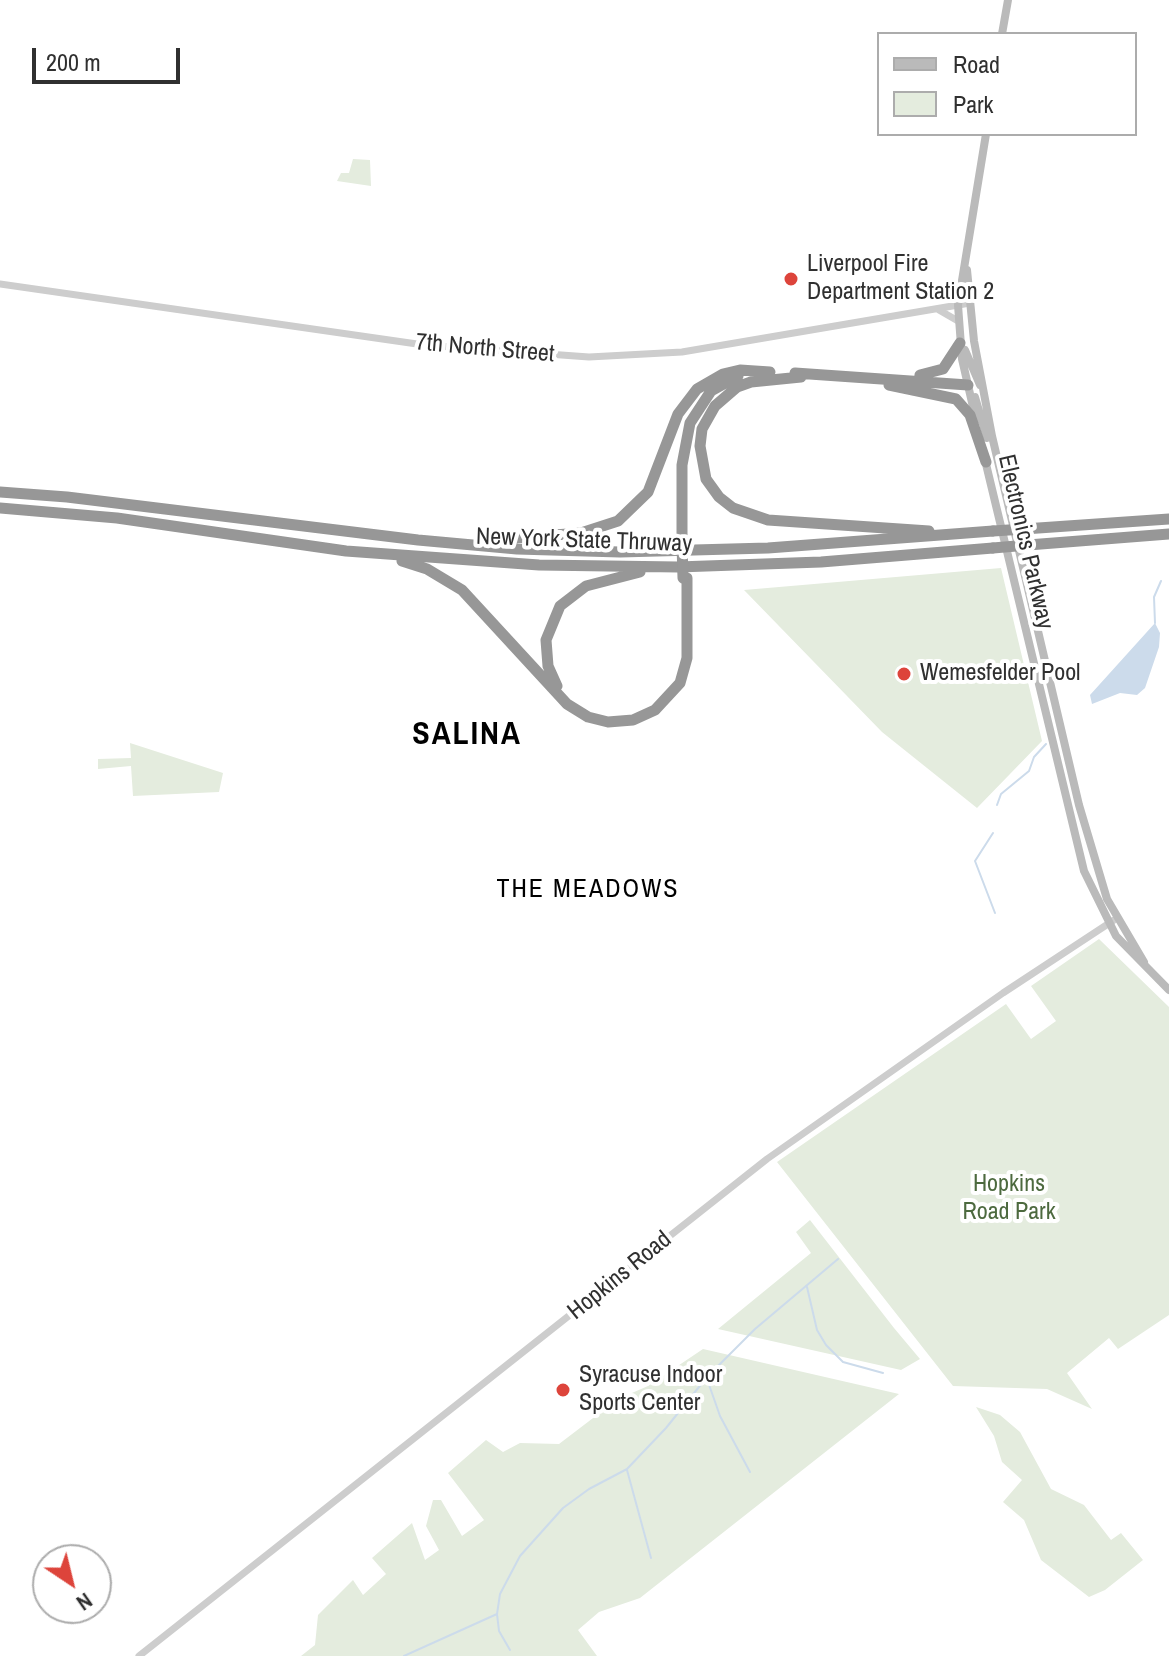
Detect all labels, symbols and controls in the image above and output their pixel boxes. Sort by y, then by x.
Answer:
scale bar [36,32,184,82]
legend [877,32,1137,136]
text: 200 m [46,46,101,78]
text: Road [953,48,1000,80]
text: Park [953,88,993,120]
place label: Liverpool Fire Department Station 2 [807,251,994,307]
marker: Liverpool Fire Department Station 2 [782,270,800,288]
street label: 7th North Street [415,329,555,369]
street label: Electronics Parkway [991,452,1059,632]
street label: New York State Thruway [476,523,692,559]
place label: Wemesfelder Pool [920,660,1080,688]
marker: Wemesfelder Pool [895,665,913,683]
district label: SALINA [412,716,522,754]
district label: THE MEADOWS [496,874,680,906]
park label: Hopkins Road Park [963,1171,1055,1227]
street label: Hopkins Road [562,1226,678,1326]
place label: Syracuse Indoor Sports Center [579,1362,722,1418]
marker: Syracuse Indoor Sports Center [554,1381,572,1399]
north arrow [32,1544,112,1624]
text: N [71,1586,99,1618]

